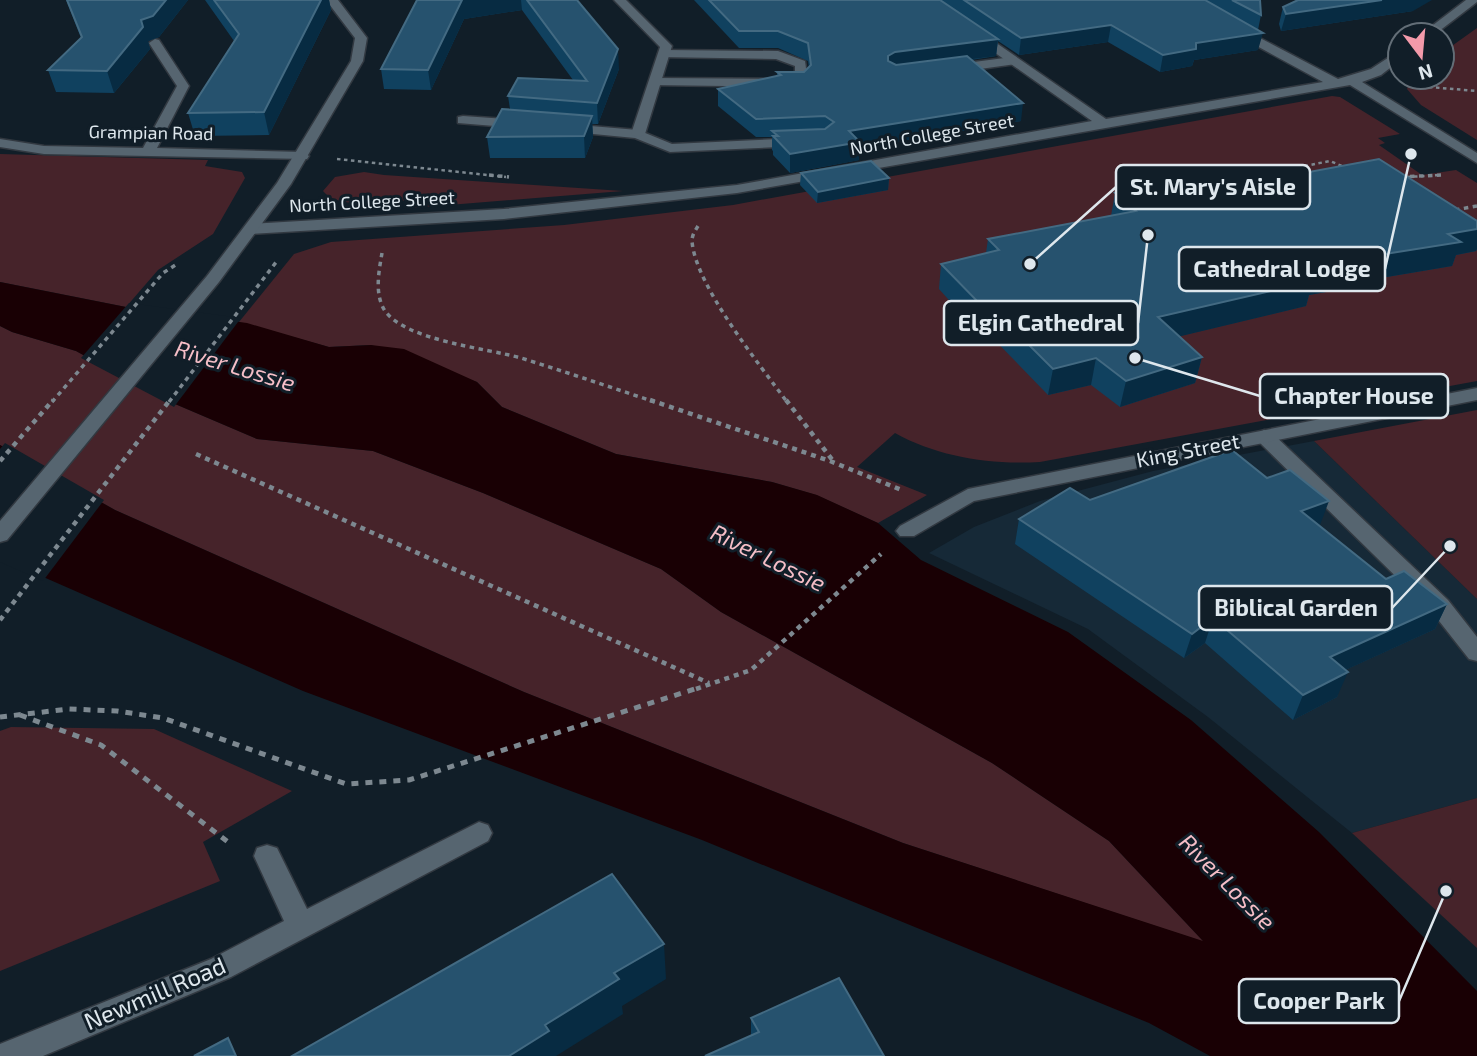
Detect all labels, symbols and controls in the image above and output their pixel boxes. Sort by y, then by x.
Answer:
north arrow [1386,21,1456,91]
text: N [1416,60,1436,86]
street label: North College Street [848,109,1016,159]
street label: Grampian Road [88,120,214,144]
callout: St. Mary's Aisle [1116,165,1310,209]
text: St. Mary's Aisle [1130,172,1296,200]
street label: North College Street [288,186,456,216]
callout: Cathedral Lodge [1179,247,1385,291]
text: Cathedral Lodge [1193,254,1371,282]
callout: Elgin Cathedral [944,301,1138,345]
text: Elgin Cathedral [958,308,1125,336]
water label: River Lossie [172,334,299,397]
callout: Chapter House [1260,374,1448,418]
text: Chapter House [1274,381,1434,409]
street label: King Street [1134,427,1241,472]
water label: River Lossie [707,517,830,597]
callout: Biblical Garden [1199,586,1392,630]
text: Biblical Garden [1214,593,1378,621]
water label: River Lossie [1174,828,1281,935]
street label: Newmill Road [79,950,230,1035]
callout: Cooper Park [1239,979,1399,1023]
text: Cooper Park [1253,986,1385,1014]

